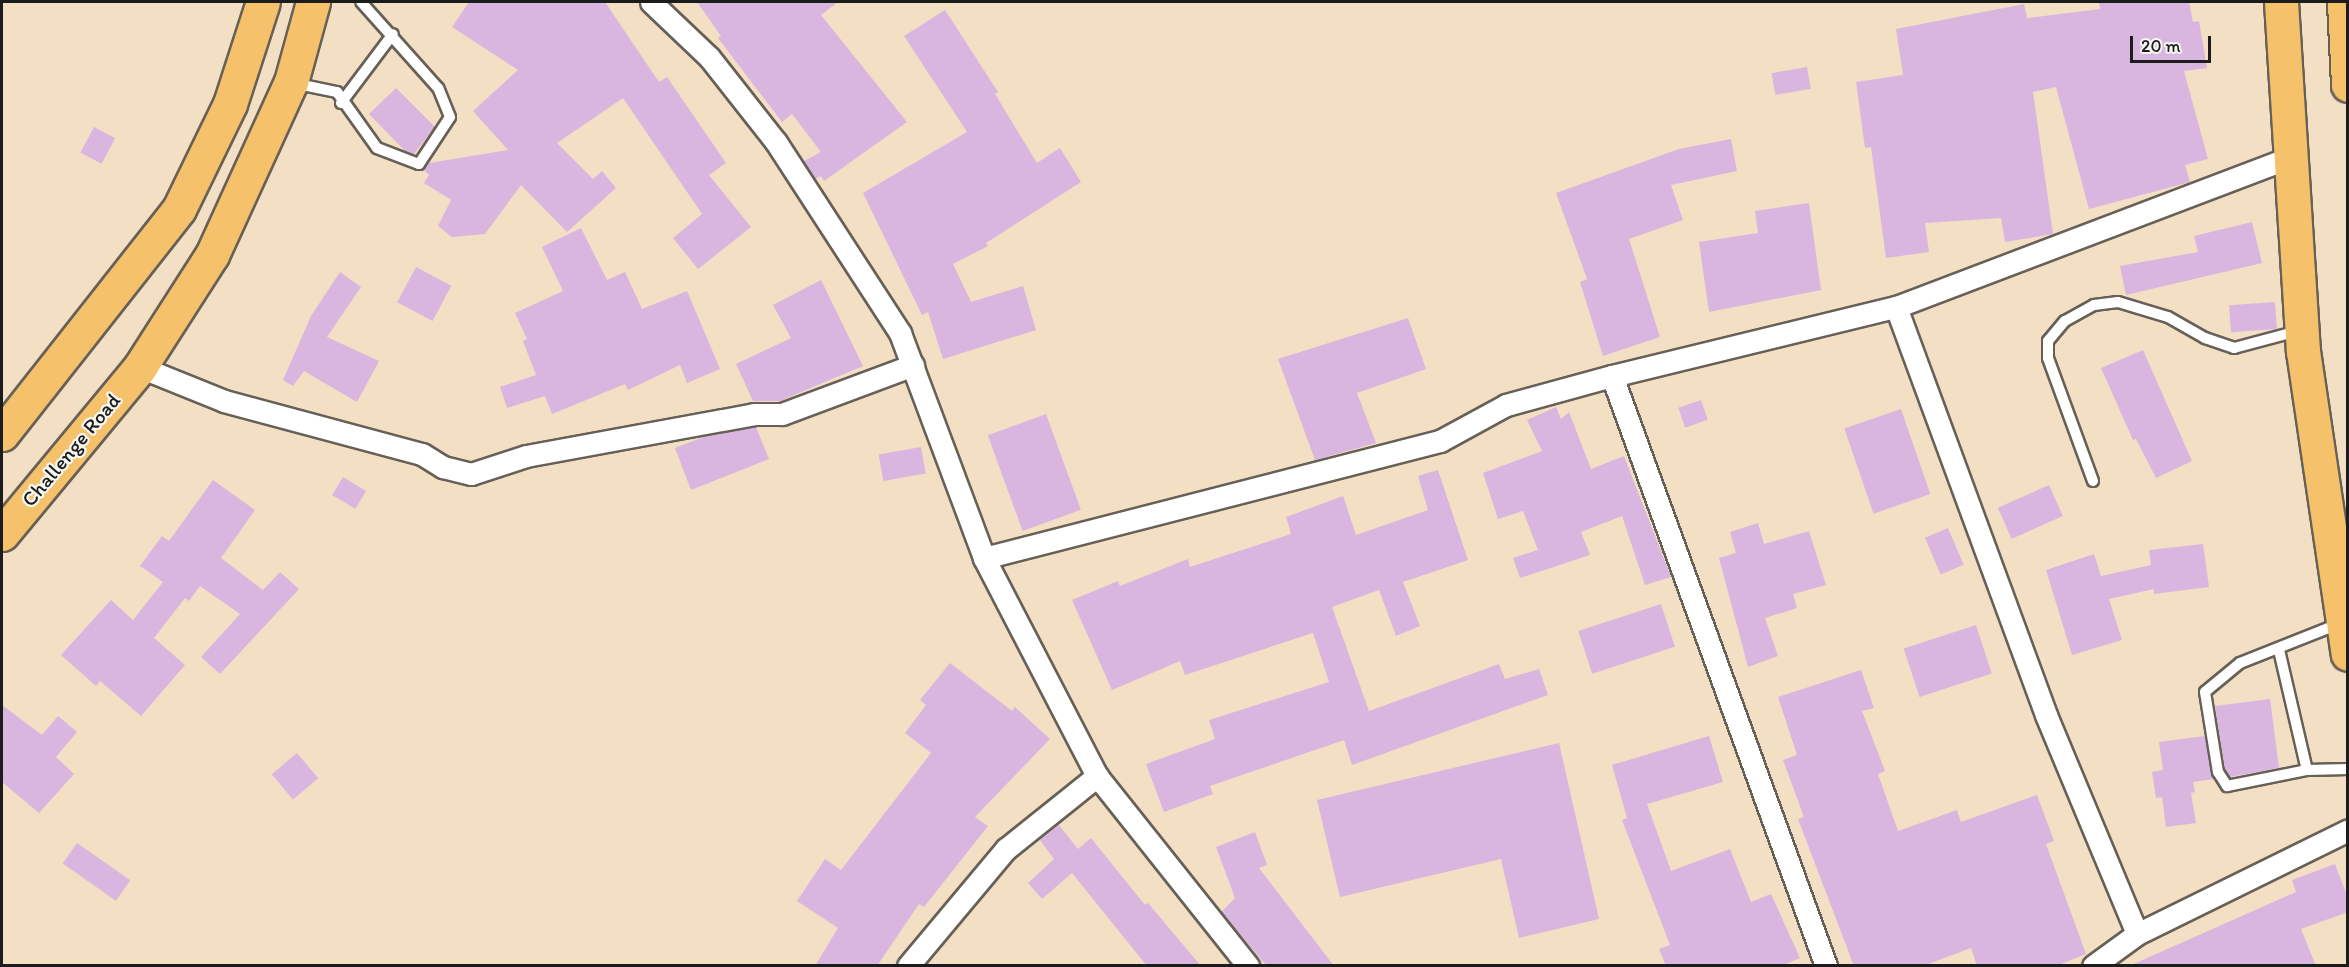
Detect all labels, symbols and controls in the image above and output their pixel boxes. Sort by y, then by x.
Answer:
scale bar [2133,24,2214,62]
text: 20 m [2141,35,2181,57]
street label: Challenge Road [16,388,126,512]

